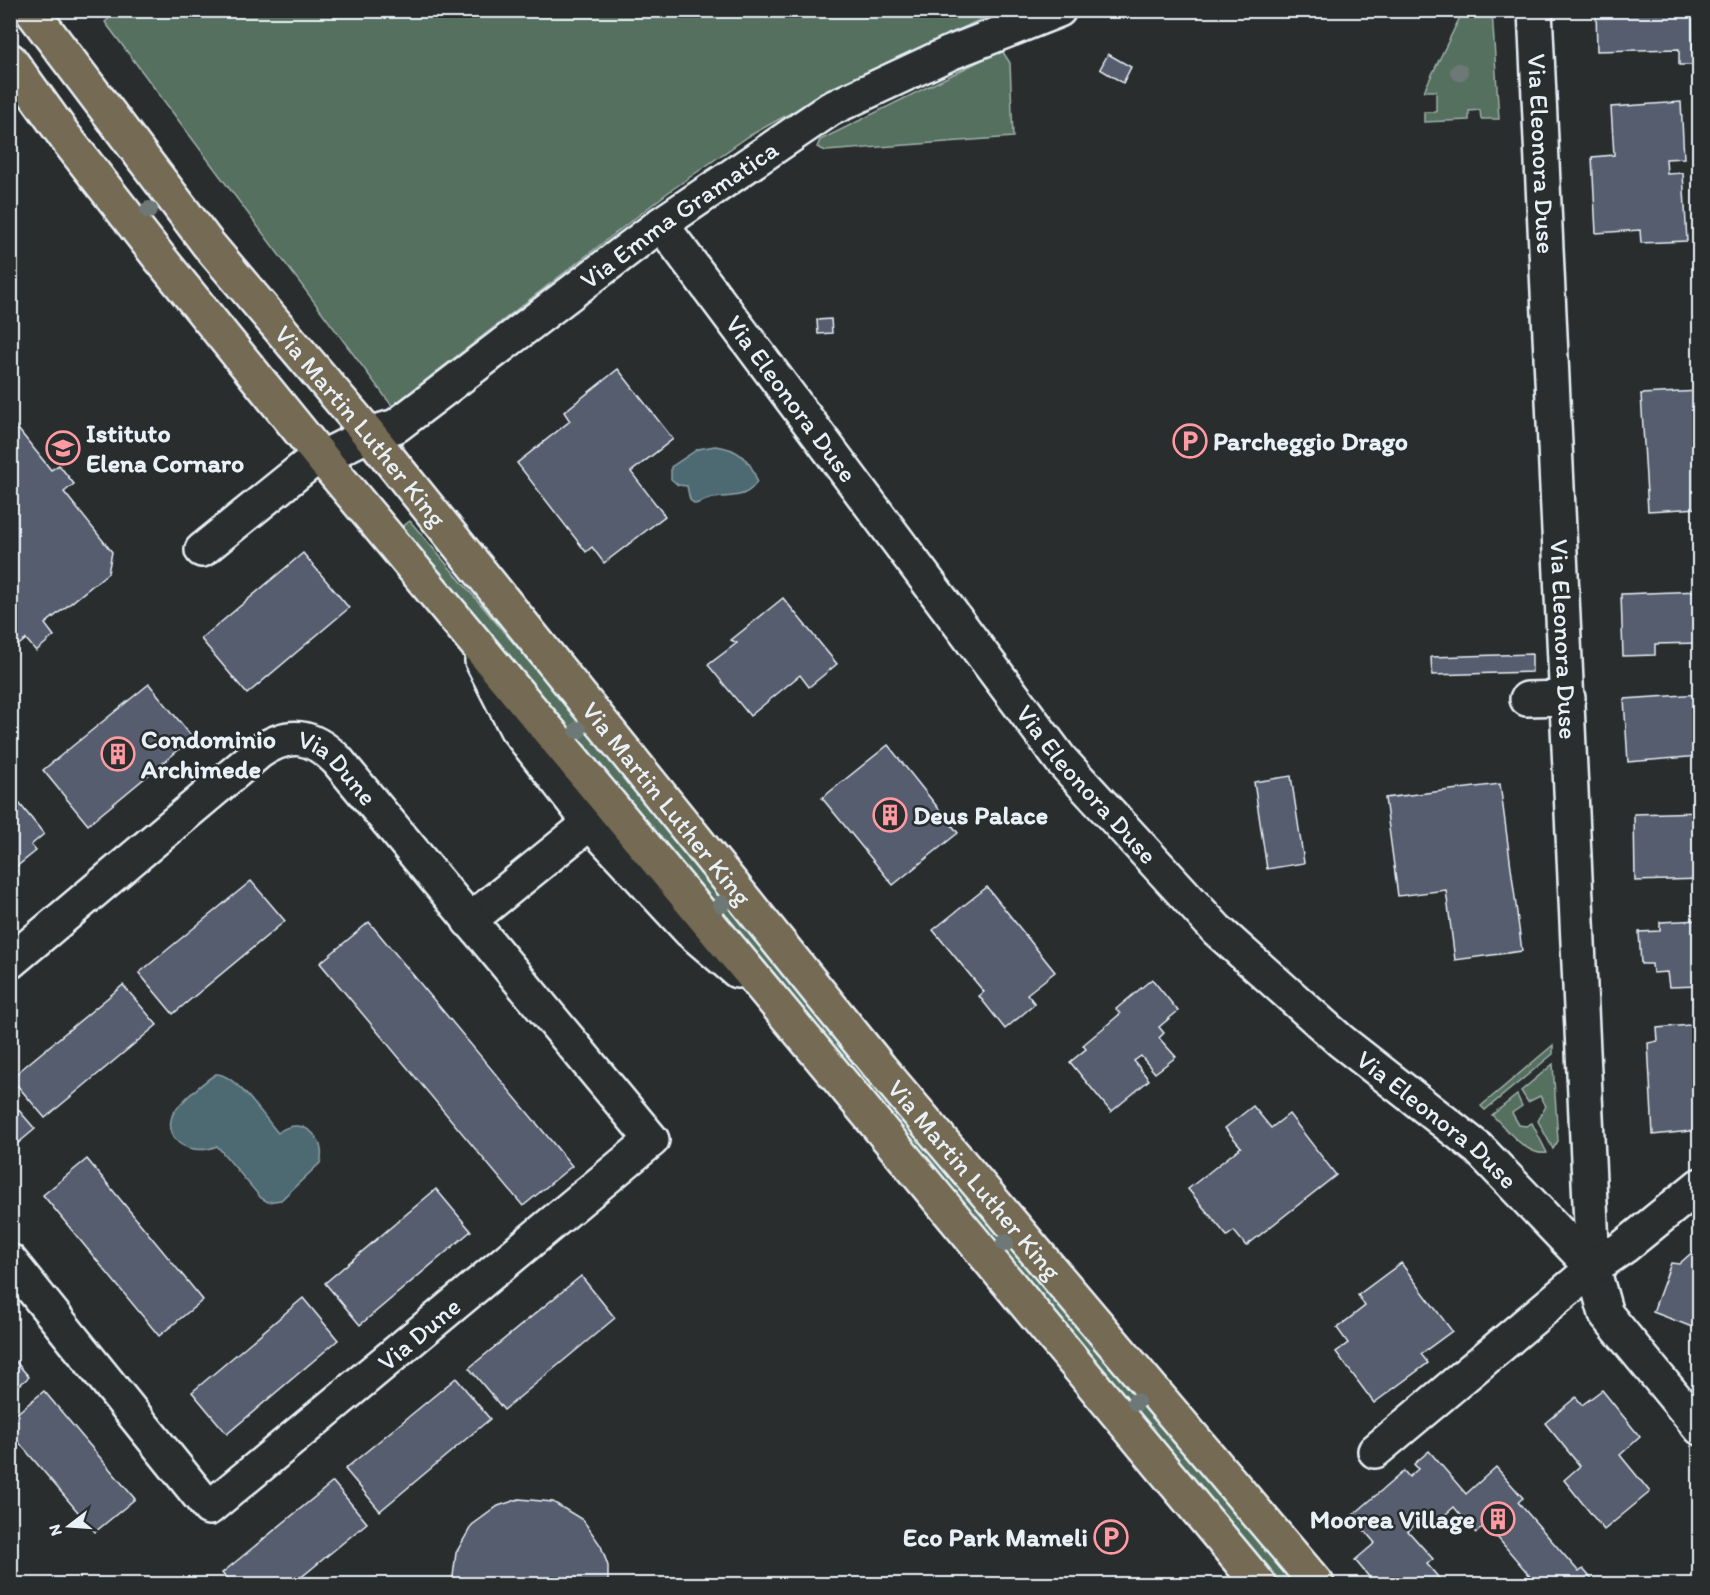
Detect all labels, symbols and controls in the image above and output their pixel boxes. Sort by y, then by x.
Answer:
street label: Via Eleonora Duse [1521,53,1562,255]
street label: Via Emma Gramatica [574,133,785,296]
street label: Via Eleonora Duse [719,309,864,489]
street label: Via Martin Luther King [268,318,454,534]
place label: Istituto Elena Cornaro [86,417,244,479]
parking icon: Parcheggio Drago [1172,423,1208,459]
place label: Parcheggio Drago [1213,425,1408,457]
school or university icon: Istituto Elena Cornaro [45,430,81,466]
street label: Via Eleonora Duse [1543,538,1585,740]
street label: Via Martin Luther King [575,695,759,912]
street label: Via Eleonora Duse [1009,698,1164,871]
place label: Condominio Archimede [140,723,276,785]
street label: Via Dune [295,723,384,812]
building icon: Condominio Archimede [100,736,136,772]
building icon: Deus Palace [872,797,908,833]
place label: Deus Palace [913,799,1048,831]
street label: Via Eleonora Duse [1350,1043,1525,1196]
street label: Via Martin Luther King [881,1073,1069,1287]
street label: Via Dune [371,1290,467,1378]
north arrow [39,1496,99,1556]
building icon: Moorea Village [1480,1501,1516,1537]
place label: Moorea Village [1310,1503,1475,1535]
parking icon: Eco Park Mameli [1093,1519,1129,1555]
place label: Eco Park Mameli [903,1521,1088,1553]
text: N [44,1522,66,1538]

